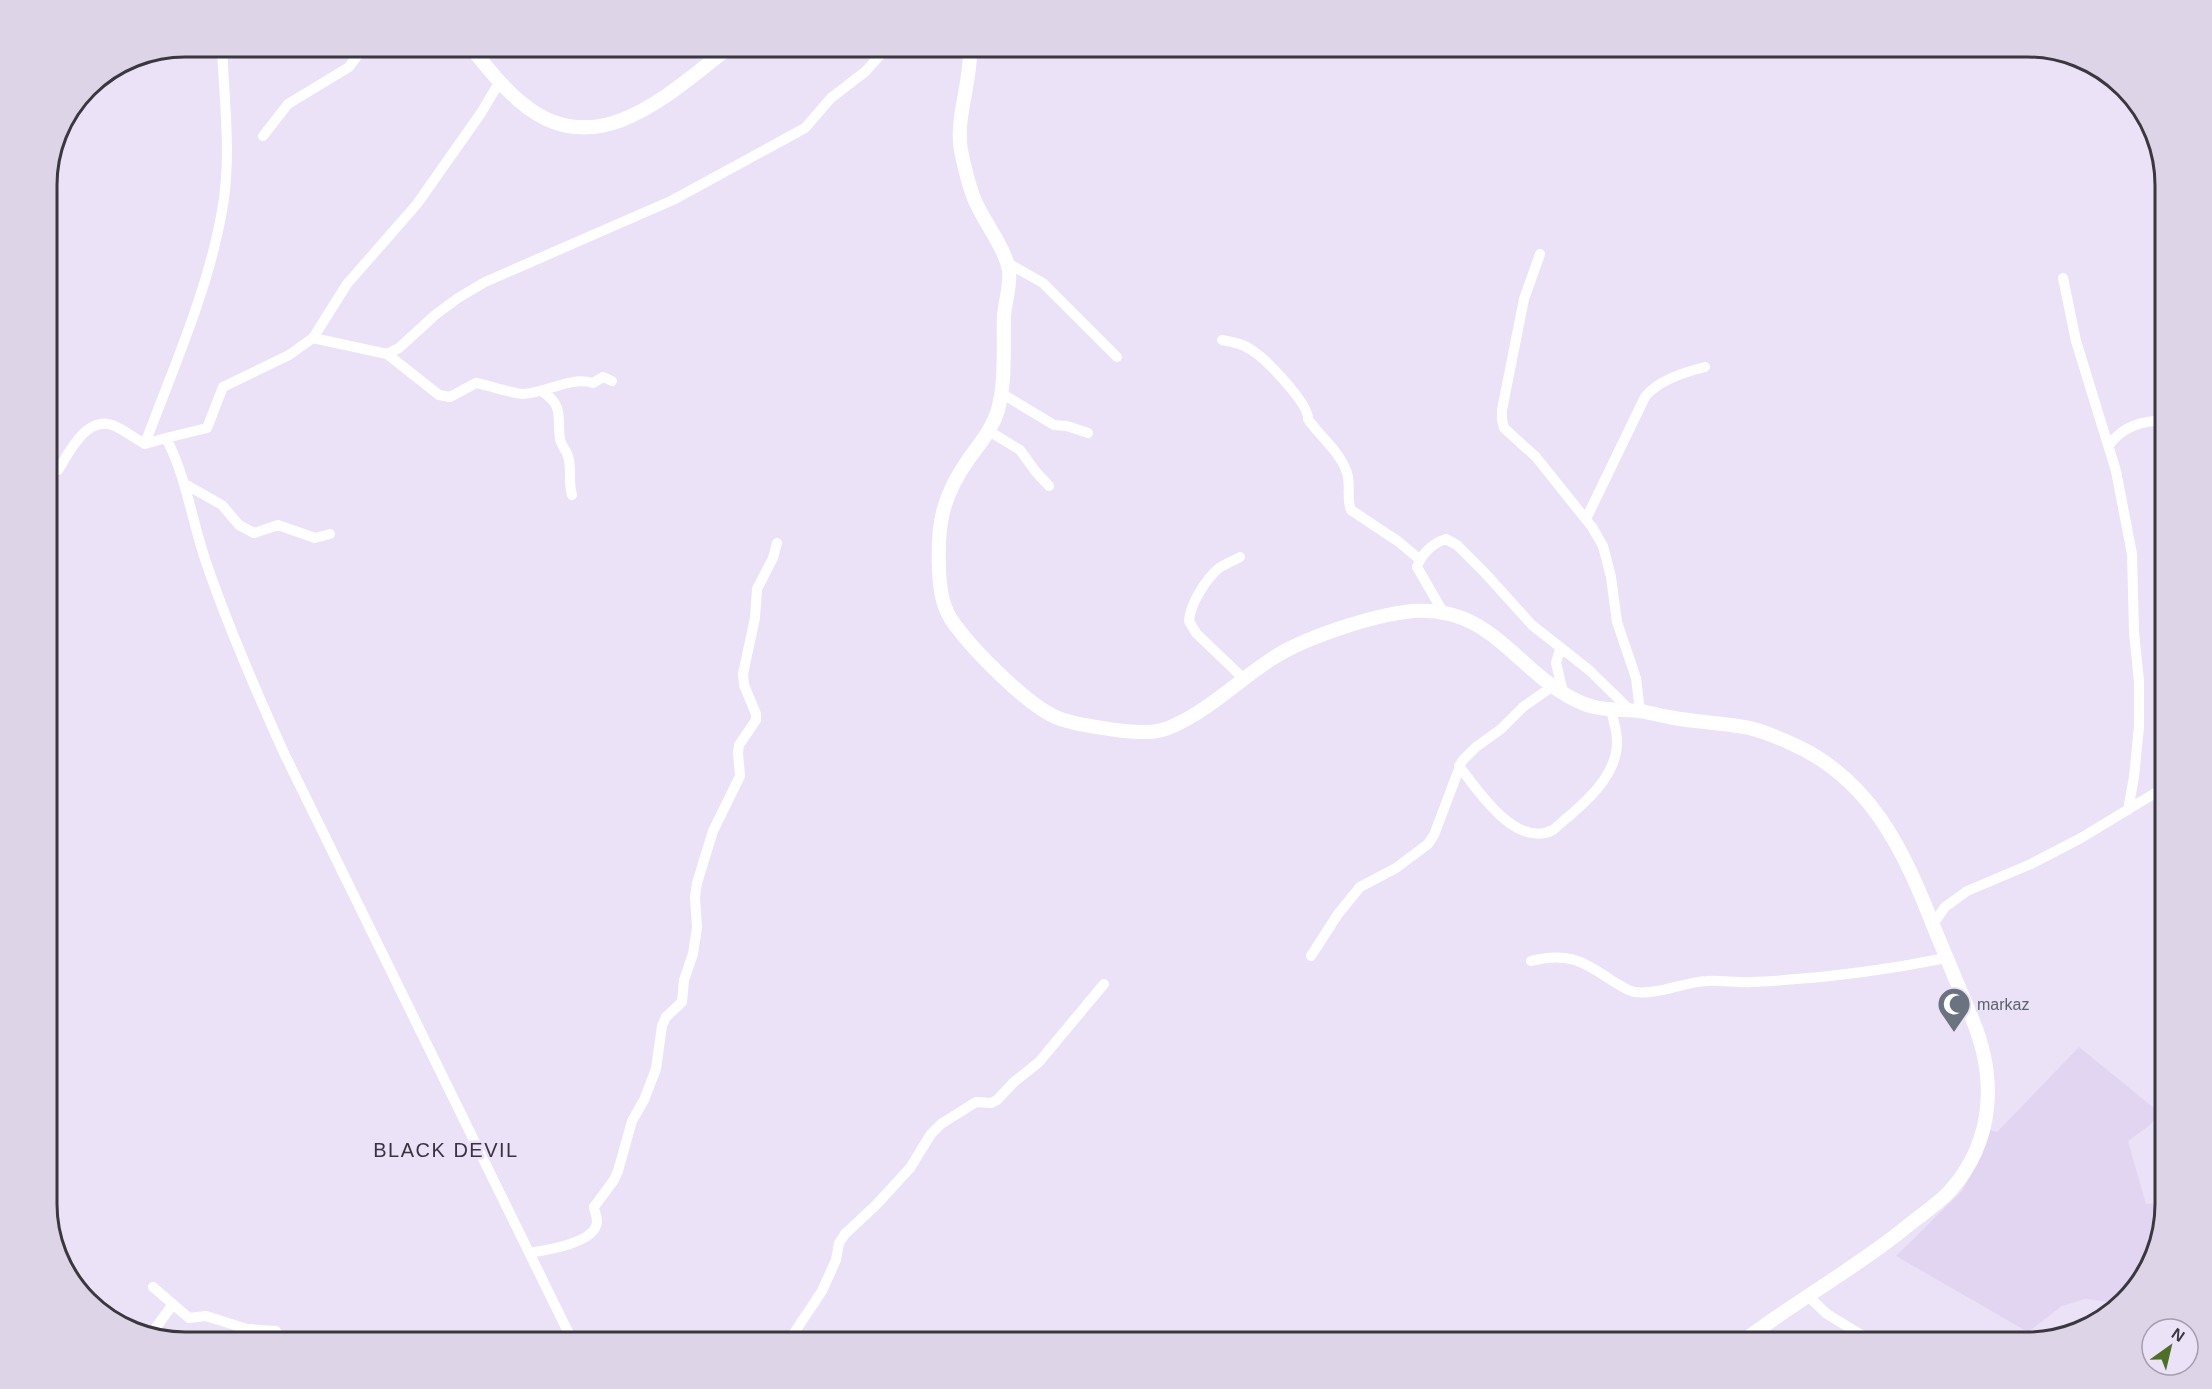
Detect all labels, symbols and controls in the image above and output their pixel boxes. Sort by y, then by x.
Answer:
mosque icon: markaz [1936,986,1972,1033]
place label: markaz [1977,996,2029,1013]
district label: BLACK DEVIL [373,1139,519,1161]
north arrow [2140,1317,2200,1377]
text: N [2169,1325,2188,1345]

